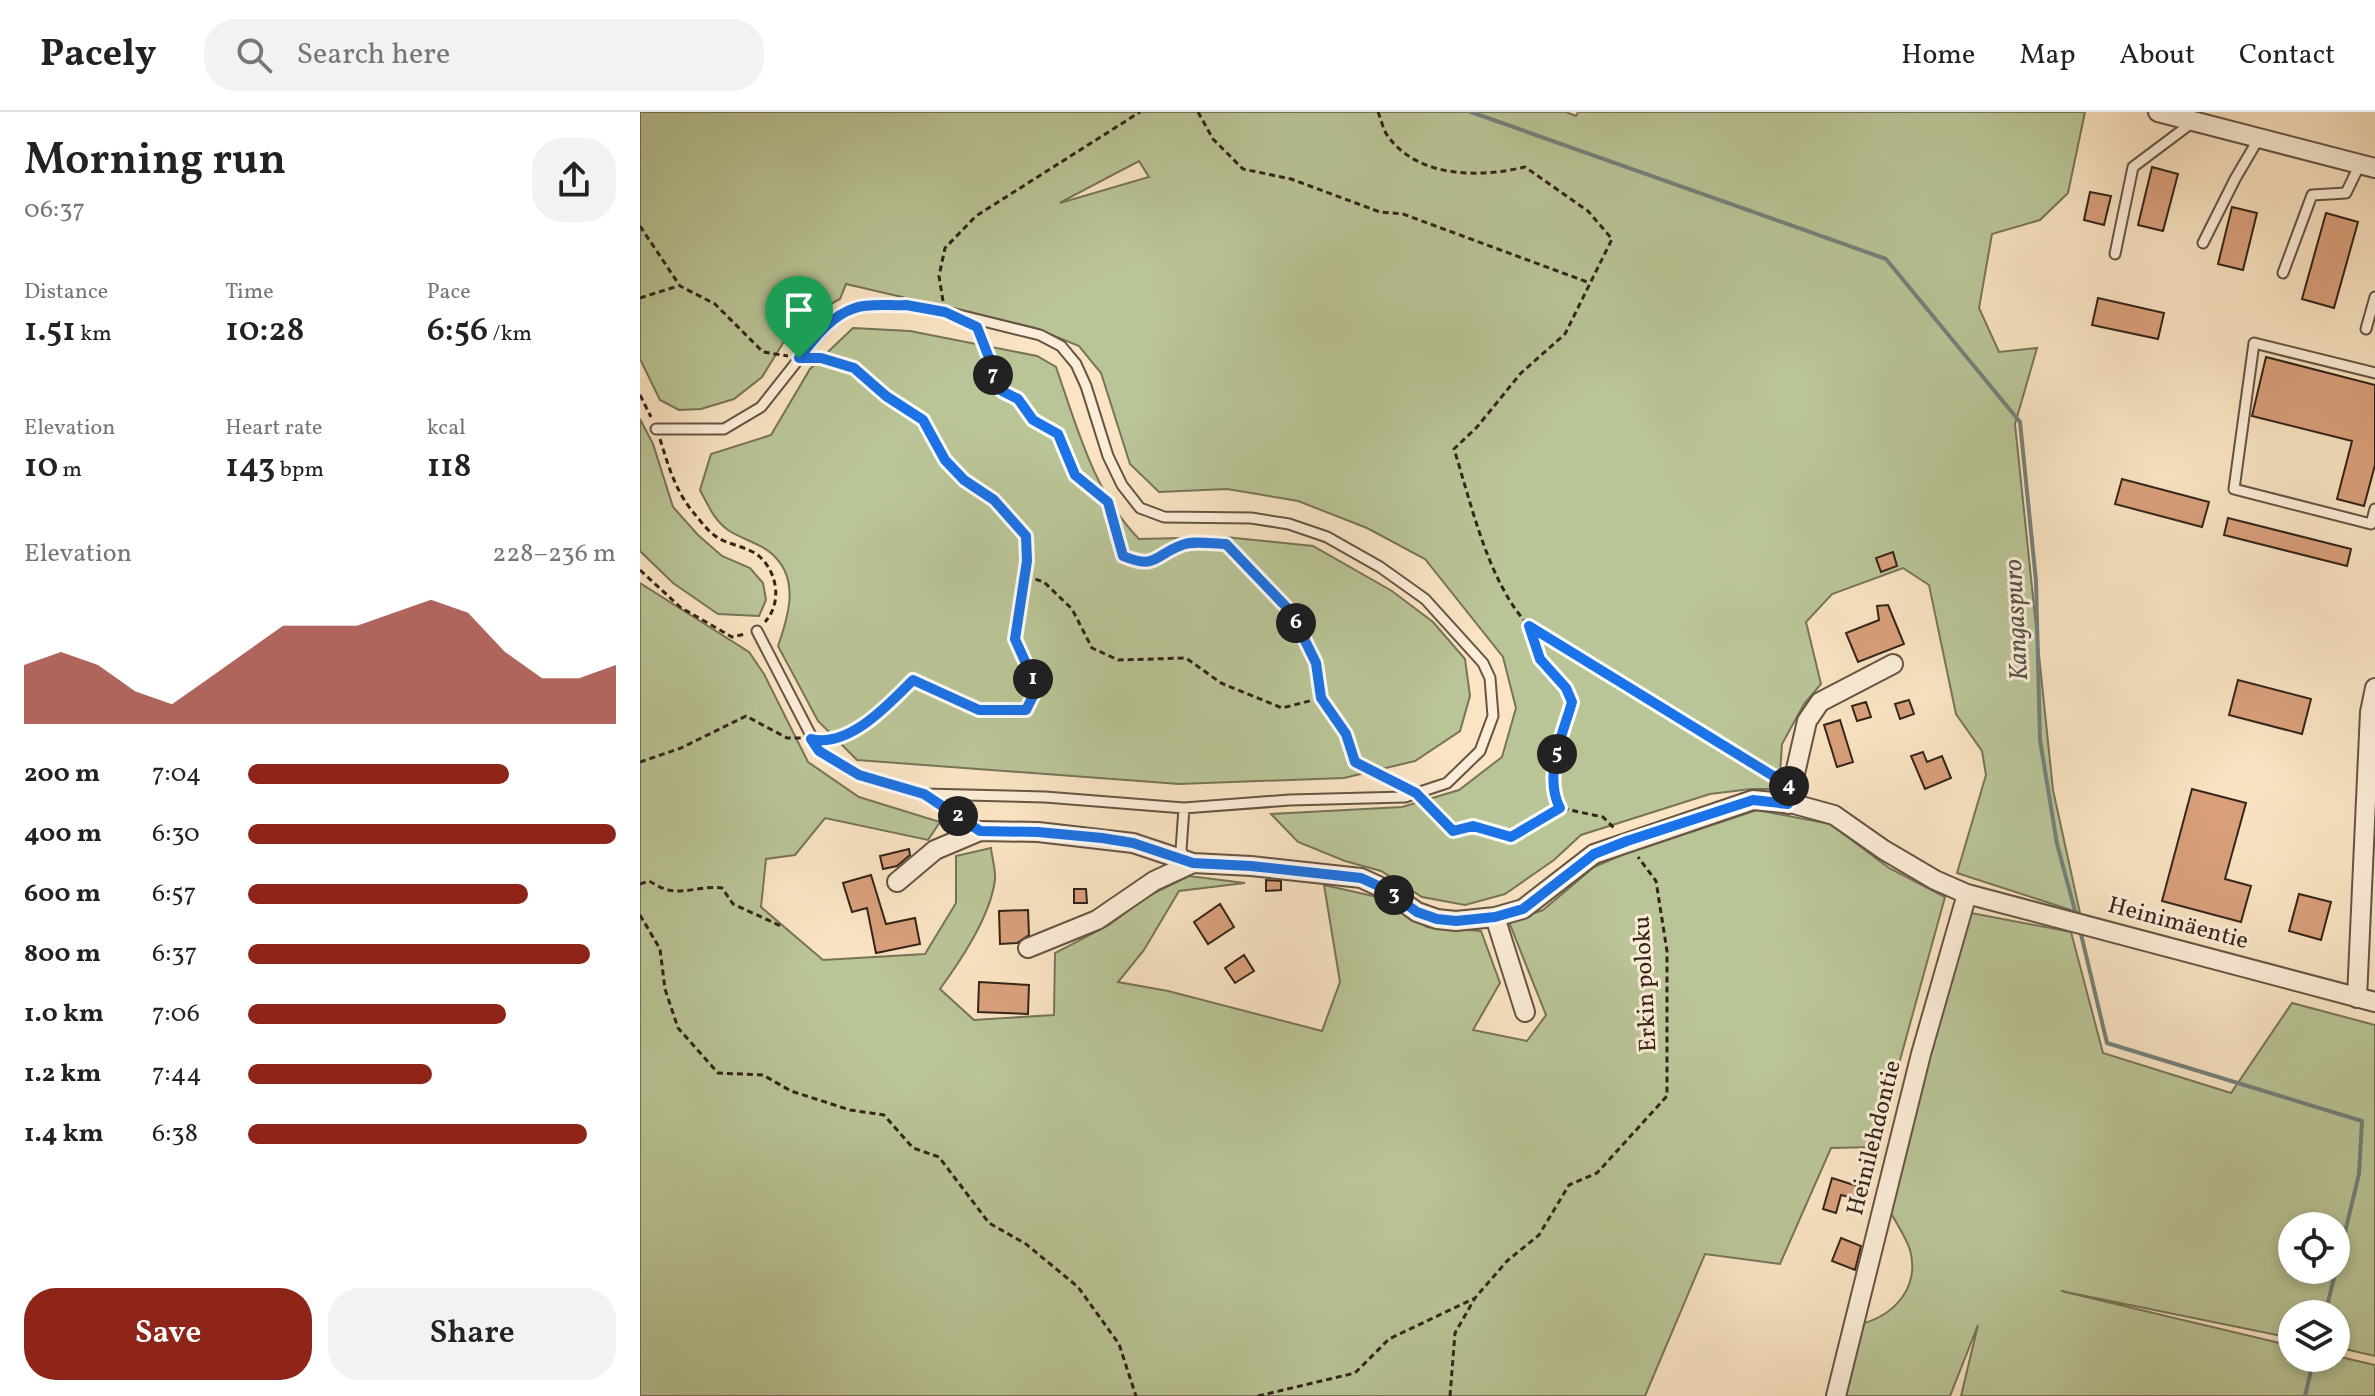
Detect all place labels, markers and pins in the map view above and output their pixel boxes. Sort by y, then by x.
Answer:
pin [765,276,833,358]
pin: 7 [973,355,1013,395]
pin: 6 [1276,603,1316,643]
pin: 1 [1013,659,1053,699]
pin: 5 [1537,734,1577,774]
pin: 4 [1769,766,1809,806]
pin: 2 [938,796,978,836]
pin: 3 [1374,875,1414,915]

